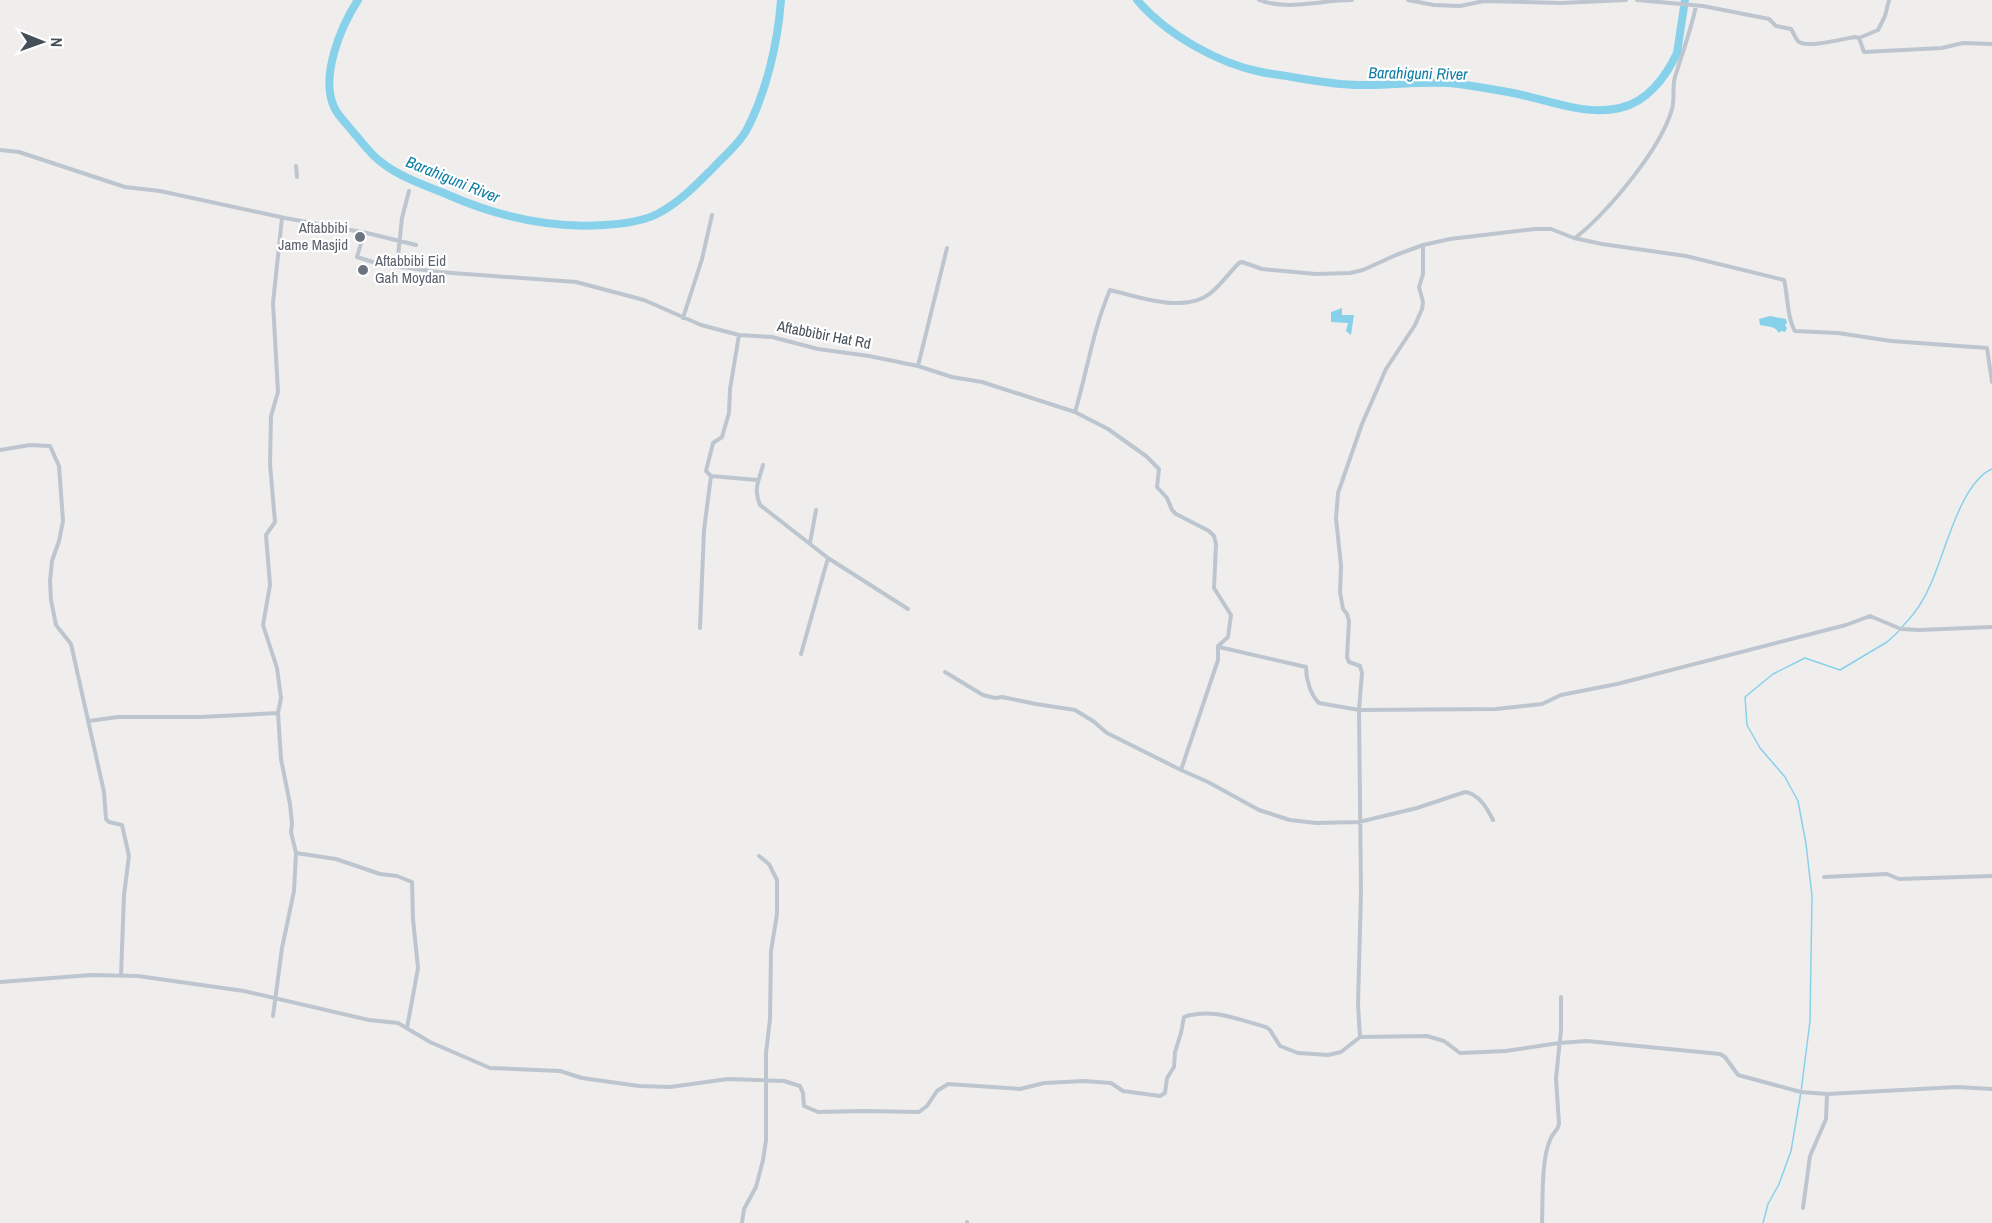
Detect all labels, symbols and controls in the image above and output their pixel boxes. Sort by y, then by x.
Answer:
north arrow [12,12,72,72]
text: N [46,37,68,47]
water label: Barahiguni River [1368,61,1468,85]
water label: Barahiguni River [403,150,504,208]
place label: Aftabbibi Jame Masjid [278,217,348,255]
marker: Aftabbibi Jame Masjid [353,230,367,244]
place label: Aftabbibi Eid Gah Moydan [374,250,446,288]
marker: Aftabbibi Eid Gah Moydan [356,263,370,277]
street label: Aftabbibir Hat Rd [774,315,873,354]

